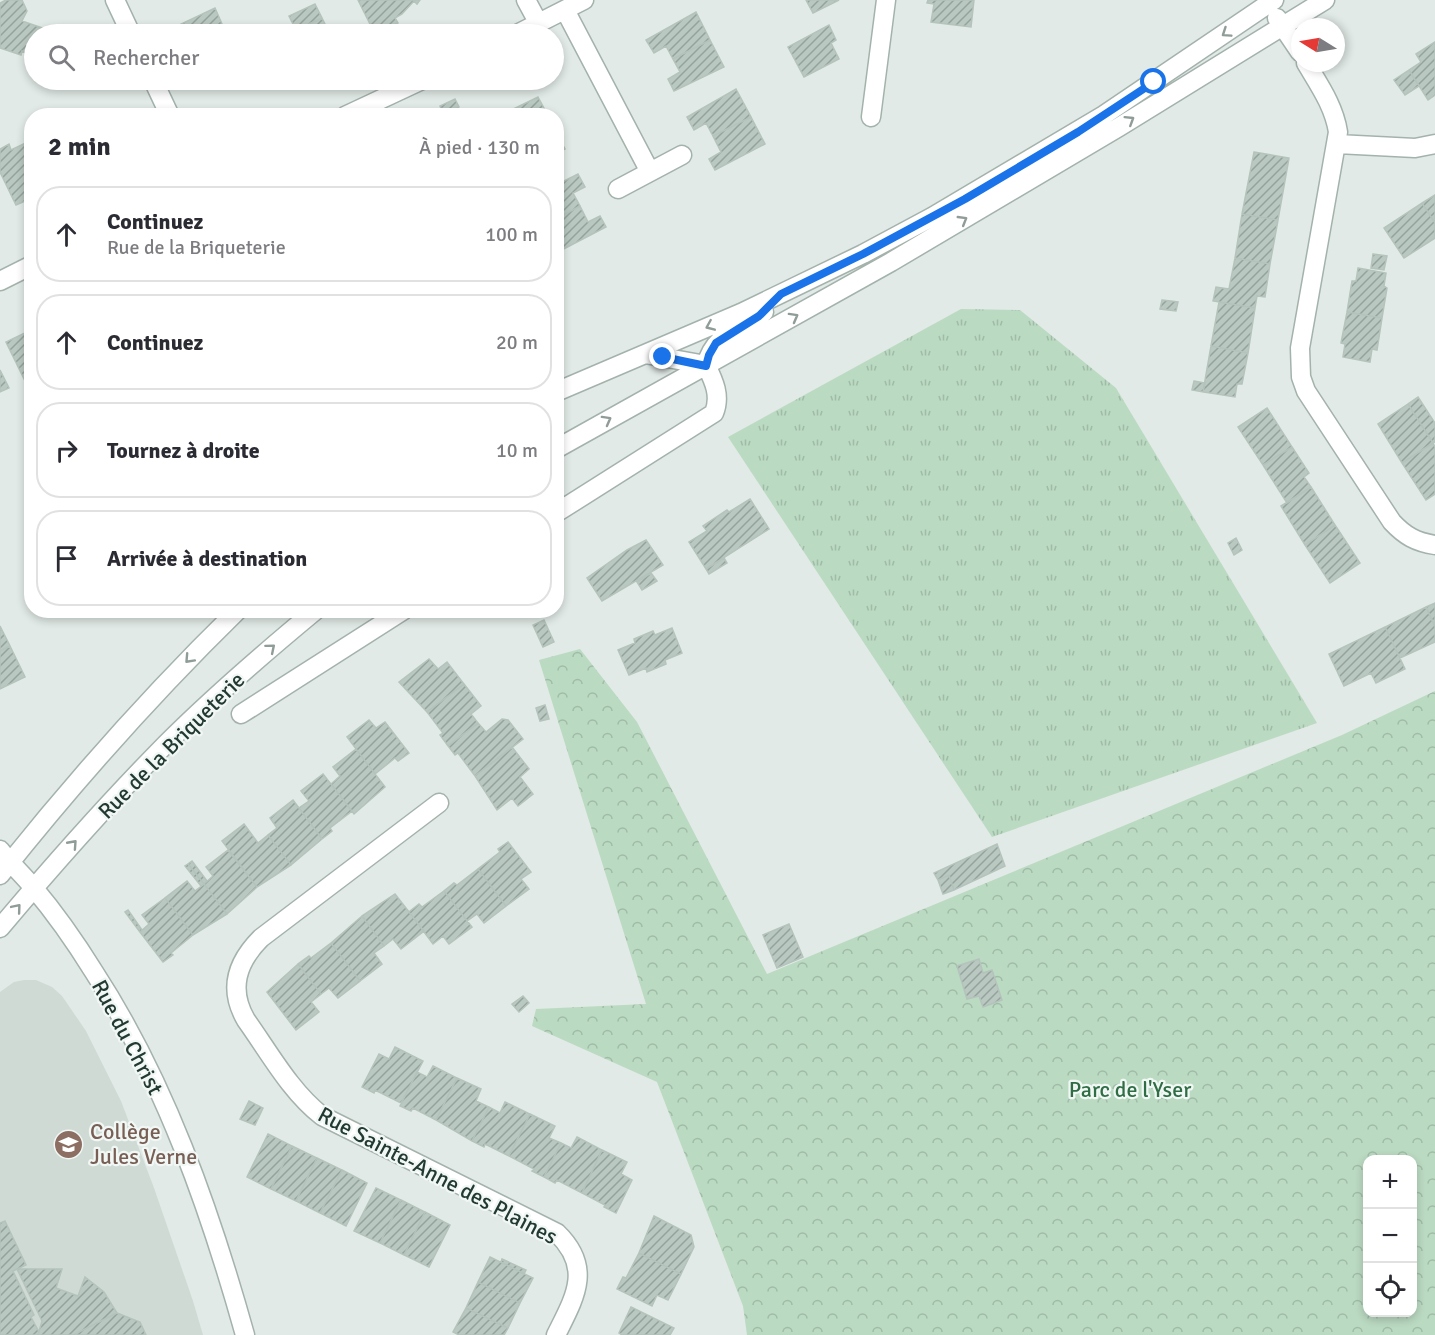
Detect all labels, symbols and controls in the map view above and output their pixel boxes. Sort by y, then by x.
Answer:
north arrow [1291,18,1345,72]
search box [24,24,564,90]
one-way arrow [1221,26,1232,37]
icon: search [45,41,78,74]
text: Rechercher [93,44,199,71]
route start [1140,68,1166,94]
one-way arrow [1124,116,1135,127]
text: 2 min [48,131,111,163]
text: À pied · 130 m [419,135,540,160]
text: Continuez [107,208,203,235]
one-way arrow [957,215,967,227]
icon: ahead [50,218,83,251]
text: 100 m [485,222,538,247]
text: Rue de la Briqueterie [107,235,286,260]
one-way arrow [788,312,798,324]
one-way arrow [706,319,717,331]
icon: ahead [50,326,83,359]
text: Continuez [107,329,203,356]
text: 20 m [496,330,538,355]
route end [649,343,675,369]
one-way arrow [601,416,611,427]
icon: right [50,434,83,467]
text: Tournez à droite [107,437,260,464]
text: 10 m [496,438,538,463]
icon: arrive [50,542,83,575]
text: Arrivée à destination [107,545,307,572]
one-way arrow [264,644,275,655]
one-way arrow [186,652,197,663]
street label: Rue de la Briqueterie [92,666,250,824]
one-way arrow [66,841,77,851]
one-way arrow [10,904,21,915]
street label: Rue du Christ [86,975,169,1100]
park label: Parc de l'Yser [1069,1076,1191,1103]
street label: Rue Sainte-Anne des Plaines [313,1101,562,1250]
place label: Collège Jules Verne [90,1118,197,1170]
school or university icon: Collège Jules Verne [53,1128,85,1160]
map controls [1363,1155,1417,1317]
button: + [1363,1155,1417,1209]
button: − [1363,1209,1417,1263]
button: locate [1363,1263,1417,1317]

